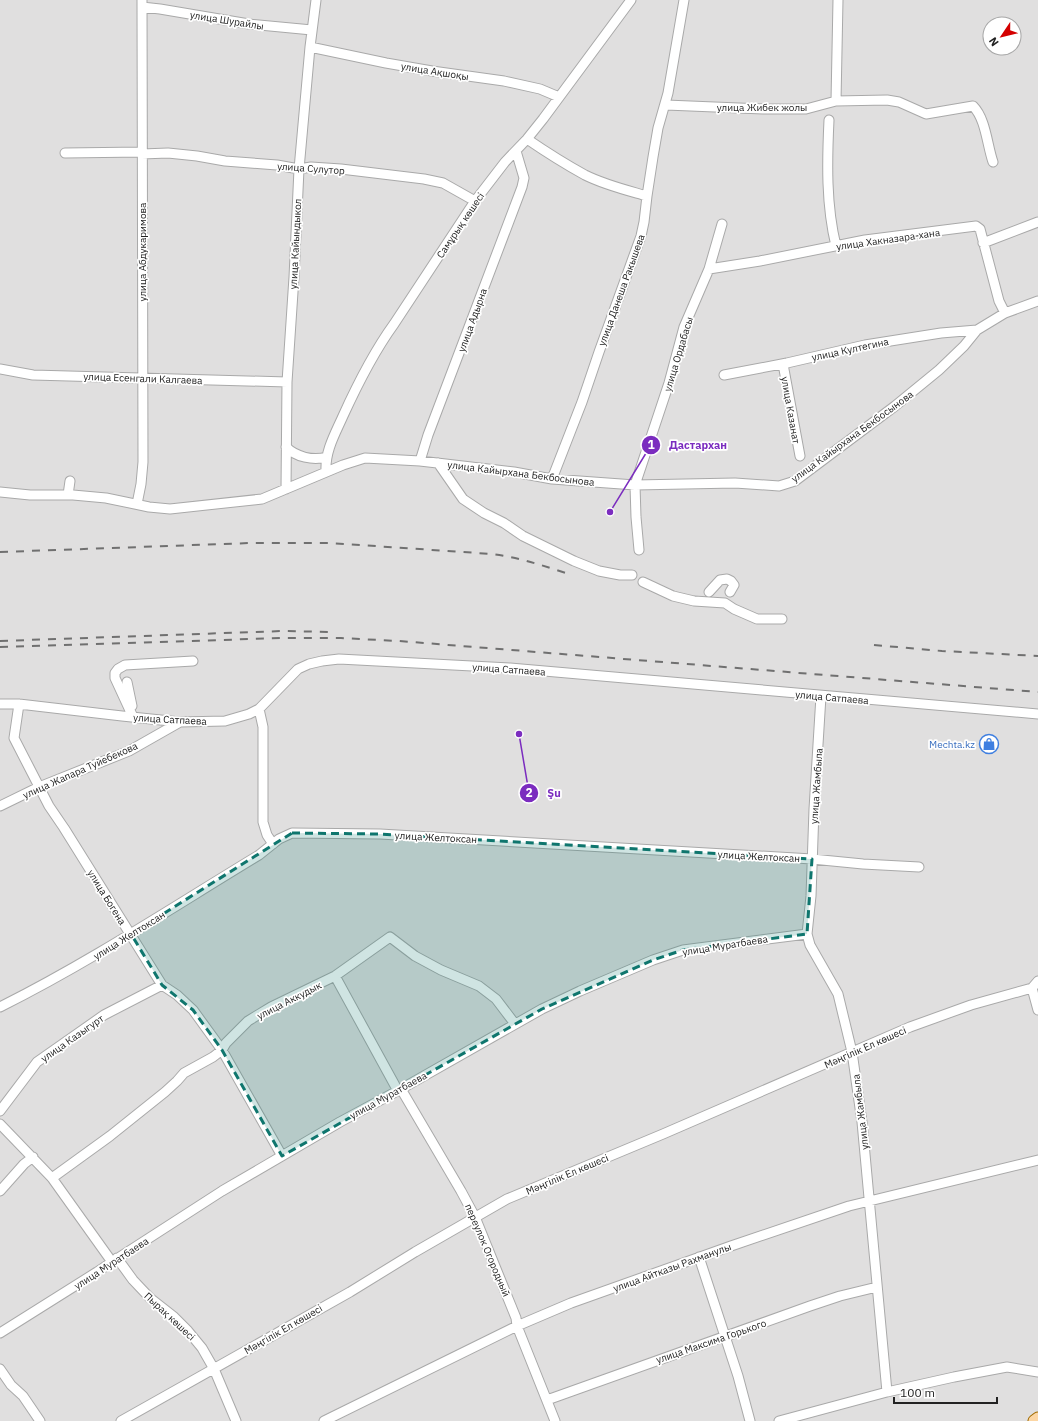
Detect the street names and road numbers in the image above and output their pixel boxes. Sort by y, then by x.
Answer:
street label: улица Шурайлы [189,8,265,33]
street label: улица Ақшоқы [400,60,470,83]
street label: улица Жибек жолы [717,101,807,114]
street label: улица Сулутор [277,160,345,177]
street label: Самұрық көшесі [434,190,487,261]
street label: улица Кайындыкол [287,198,304,290]
street label: улица Абдукаримова [136,202,149,301]
street label: улица Хакназара-хана [835,226,942,253]
street label: улица Данеша Ракышева [595,232,648,348]
street label: улица Адырна [455,286,490,354]
street label: улица Ордабасы [661,315,696,393]
street label: улица Култегина [810,335,890,364]
street label: улица Есенгали Калгаева [83,370,203,387]
street label: улица Казанат [778,375,803,445]
street label: улица Кайырхана Бекбосынова [789,387,916,485]
street label: улица Кайырхана Бекбосынова [447,458,596,489]
street label: улица Сатпаева [472,660,547,679]
street label: улица Сатпаева [795,688,870,707]
street label: улица Сатпаева [133,711,208,728]
street label: улица Жапара Туйебекова [21,739,140,802]
street label: улица Жамбыла [807,747,826,824]
street label: улица Желтоксан [394,829,478,846]
street label: улица Желтоксан [717,848,801,865]
street label: улица Богена [84,867,129,928]
street label: улица Желтоксан [91,908,168,963]
street label: улица Муратбаева [681,932,769,959]
street label: улица Аккудык [255,978,324,1022]
street label: улица Казыгурт [38,1012,107,1065]
street label: Мәңгілік Ел көшесі [822,1024,908,1071]
street label: улица Муратбаева [347,1069,430,1122]
street label: улица Жамбыла [849,1073,872,1150]
street label: Мәңгілік Ел көшесі [524,1151,610,1198]
street label: переулок Огородный [462,1202,513,1299]
street label: улица Муратбаева [72,1234,152,1292]
street label: улица Айтказы Рахманулы [611,1240,733,1295]
street label: Пырақ көшесі [141,1289,198,1343]
street label: Мәңгілік Ел көшесі [242,1302,325,1357]
street label: улица Максима Горького [654,1316,768,1366]

